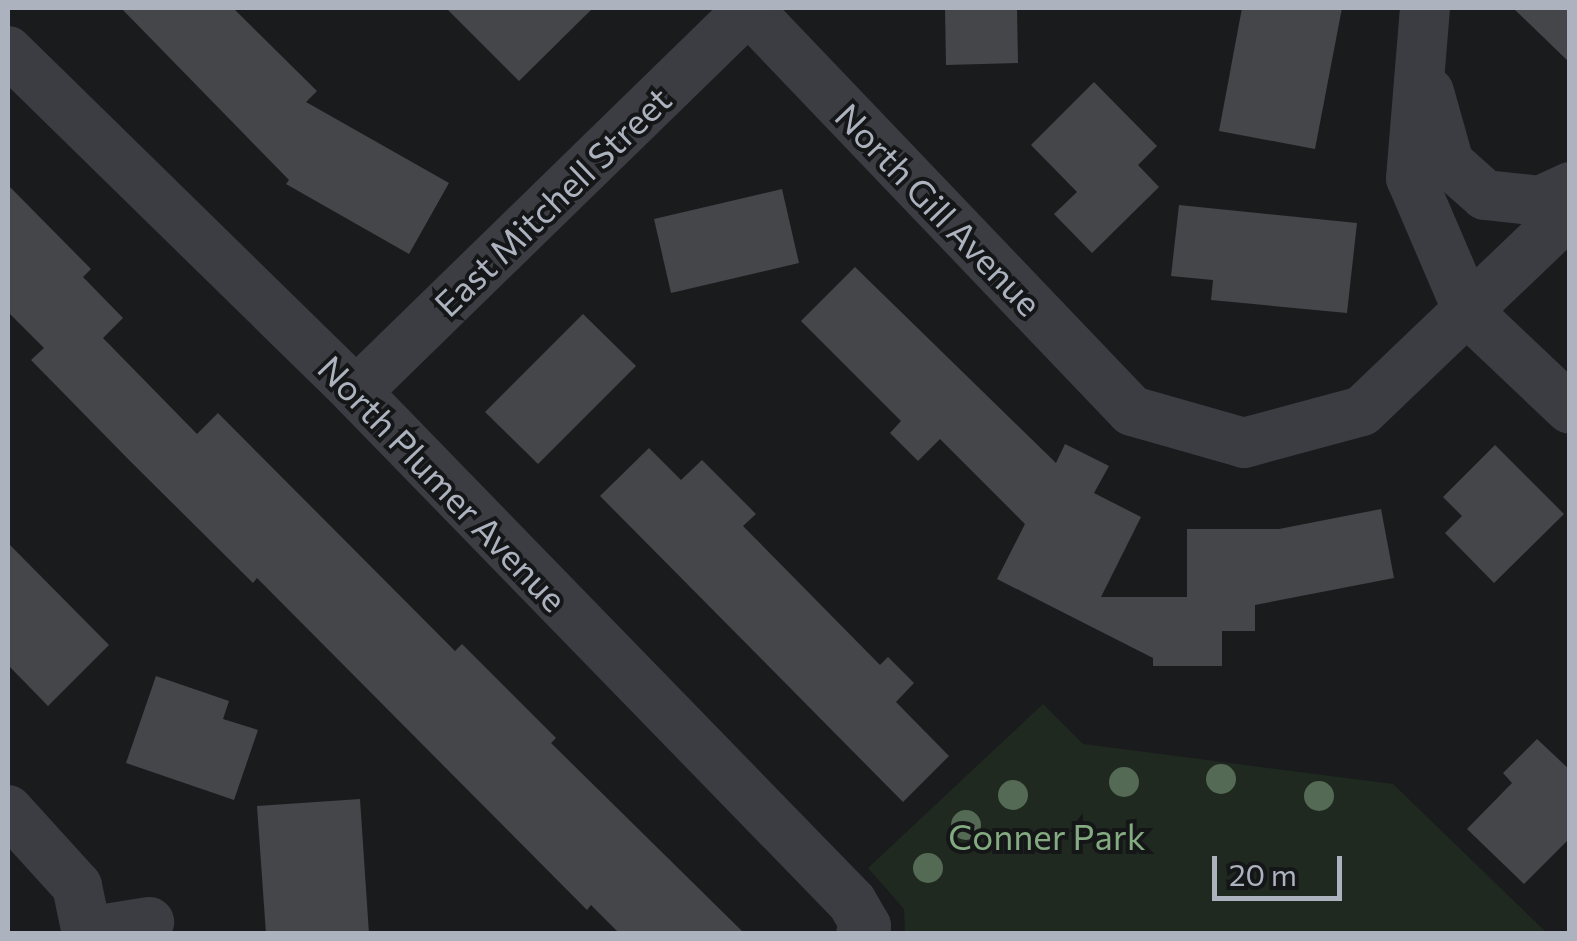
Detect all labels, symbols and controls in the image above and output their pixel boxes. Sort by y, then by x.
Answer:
street label: East Mitchell Street [425,78,679,324]
street label: North Gill Avenue [827,94,1051,324]
street label: North Plumer Avenue [310,346,576,620]
park label: Conner Park [948,815,1146,857]
scale bar [1217,836,1347,898]
text: 20 m [1229,855,1297,892]

